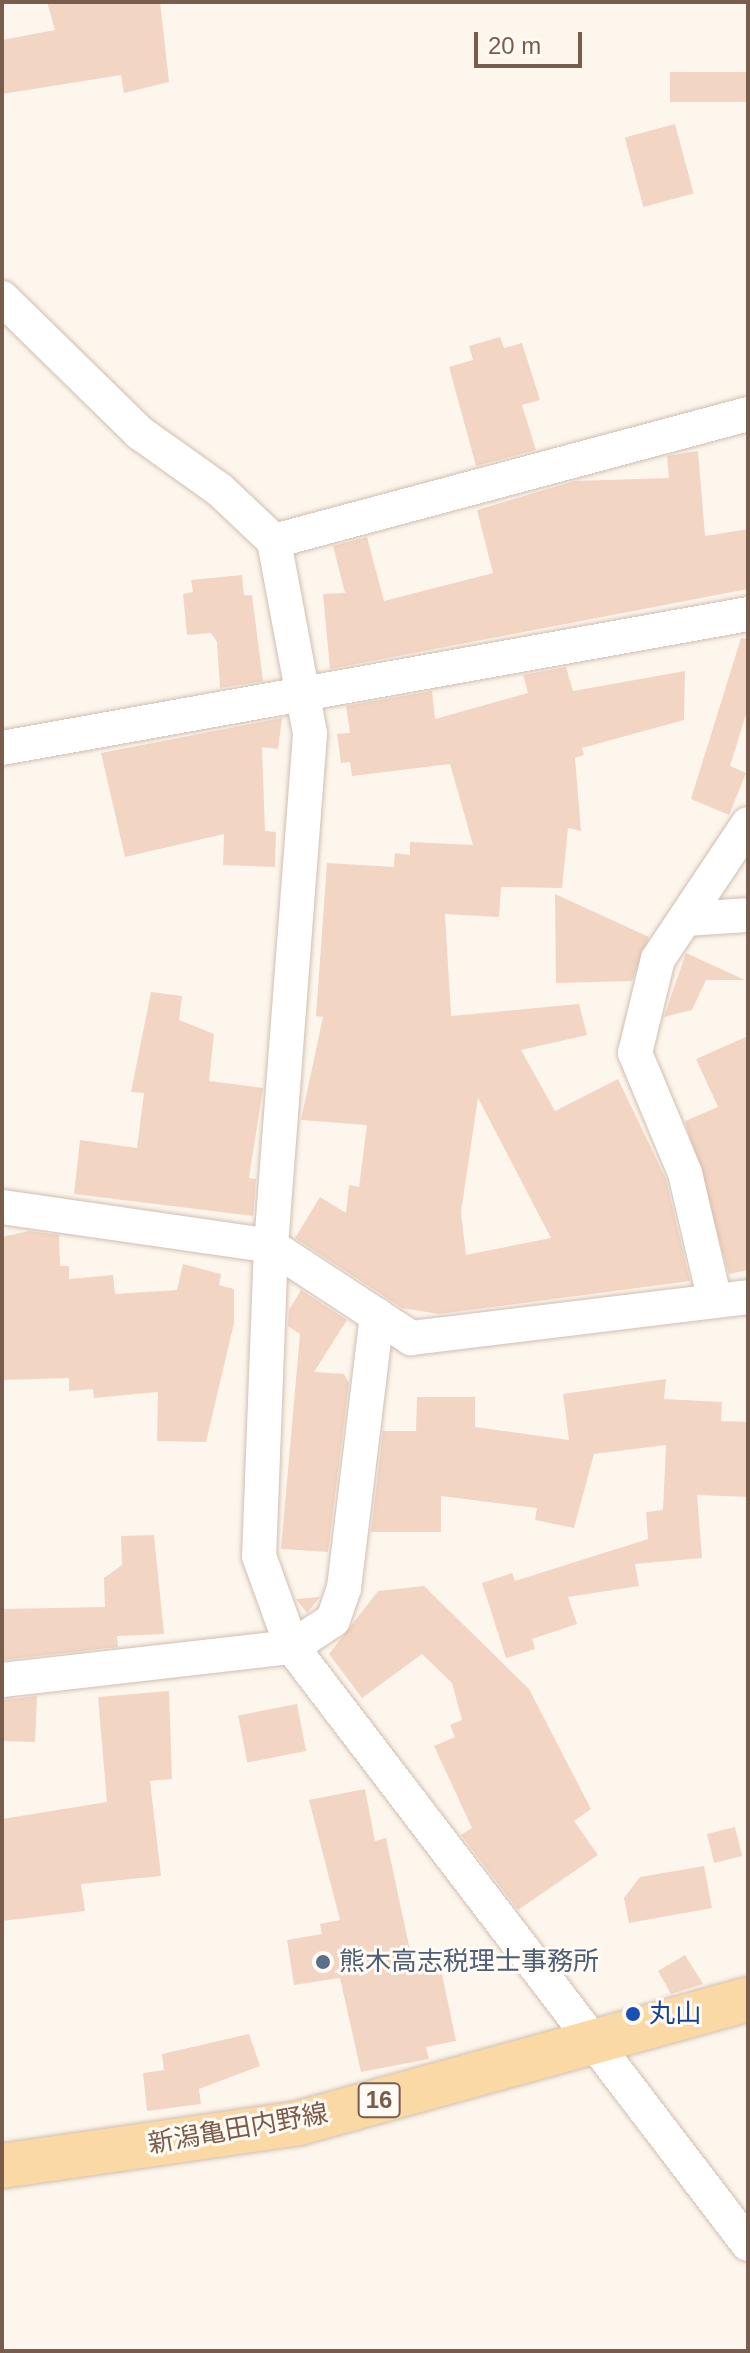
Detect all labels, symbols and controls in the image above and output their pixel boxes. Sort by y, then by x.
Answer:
scale bar [478,16,586,66]
text: 20 m [488,32,541,59]
place label: 熊木高志税理士事務所 [339,1946,599,1978]
marker: 熊木高志税理士事務所 [314,1953,332,1971]
place label: 丸山 [649,1998,701,2030]
marker: 丸山 [624,2005,642,2023]
road number: 16 [357,2080,401,2120]
street label: 新潟亀田内野線 [146,2098,330,2160]

